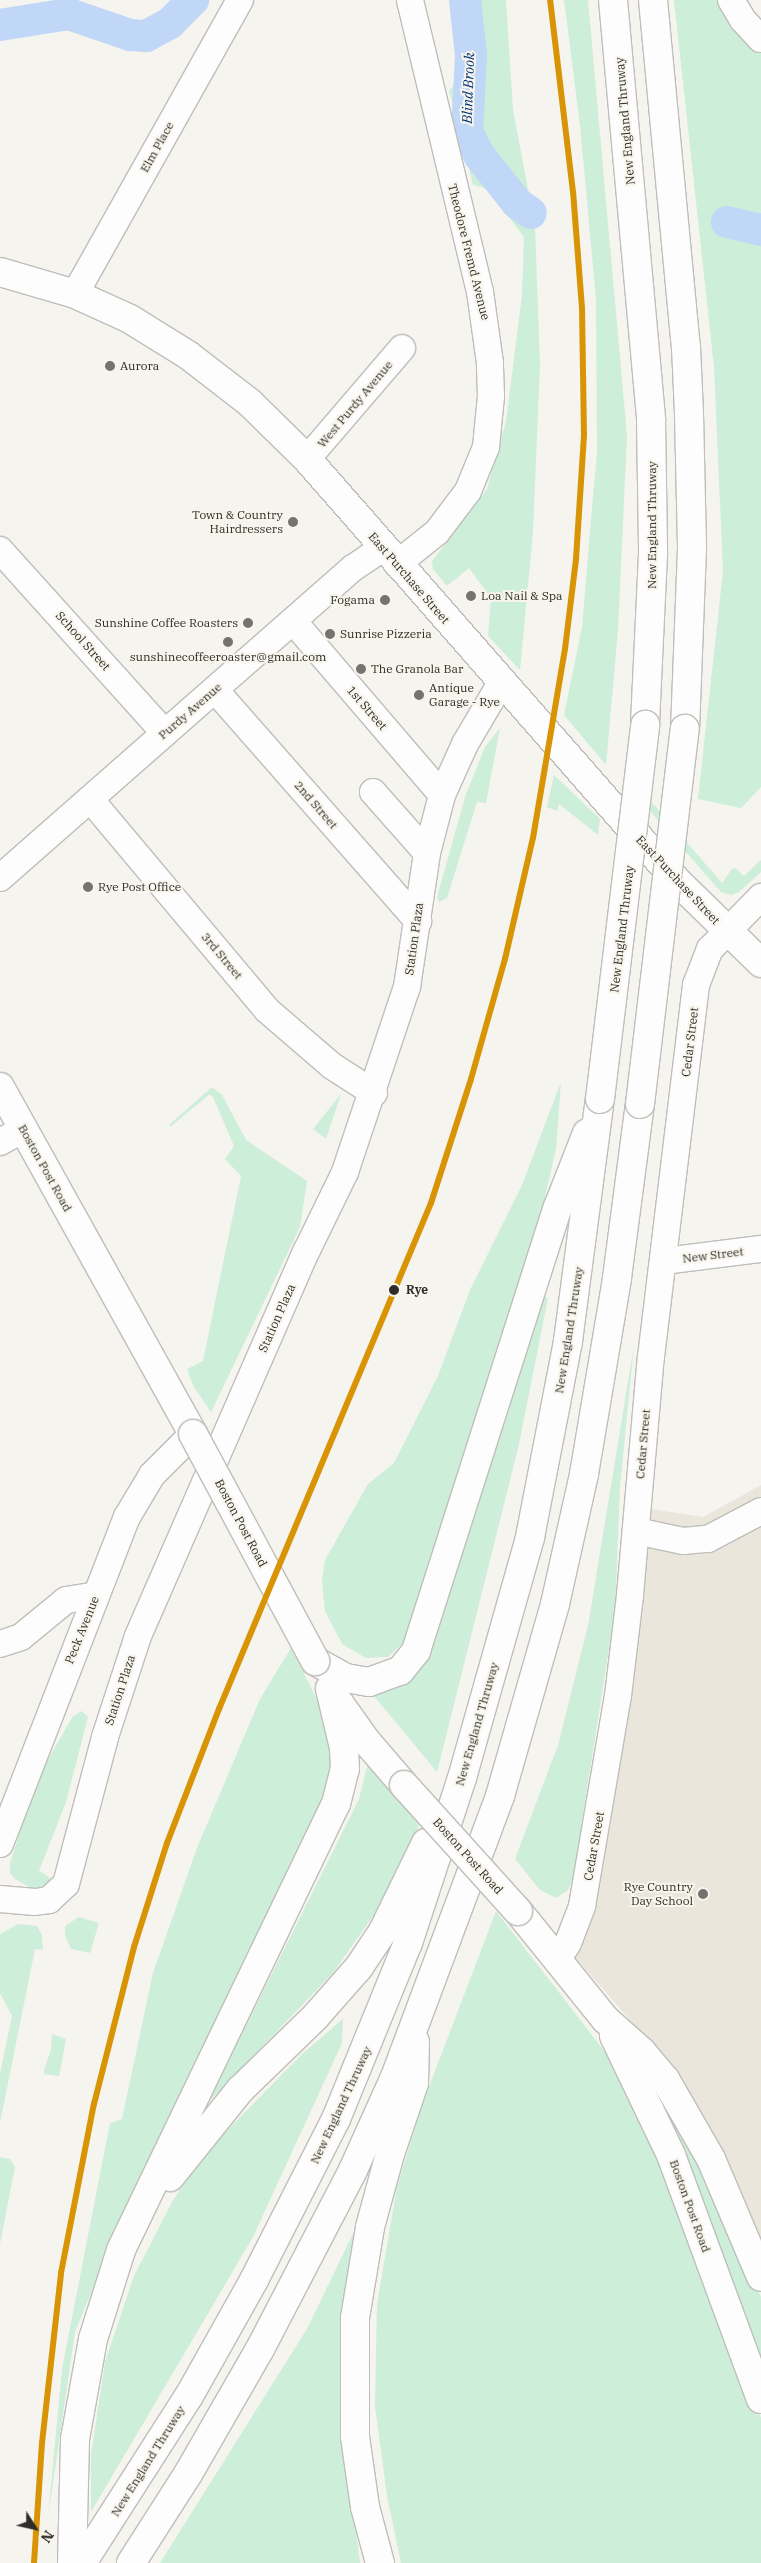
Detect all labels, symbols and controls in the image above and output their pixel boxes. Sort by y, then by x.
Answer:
water label: Blind Brook [458,52,478,124]
street label: New England Thruway [612,57,638,185]
street label: Elm Place [137,119,177,175]
street label: Theodore Fremd Avenue [445,182,493,322]
street label: West Purdy Avenue [314,358,396,450]
place label: Aurora [120,359,159,373]
marker: Aurora [104,360,116,372]
street label: New England Thruway [645,461,659,589]
place label: Town & Country Hairdressers [192,508,283,536]
marker: Town & Country Hairdressers [287,516,299,528]
street label: East Purchase Street [365,529,453,627]
place label: Loa Nail & Spa [481,589,563,603]
marker: Loa Nail & Spa [465,590,477,602]
place label: Fogama [330,593,375,607]
marker: Fogama [379,594,391,606]
street label: School Street [53,609,113,673]
place label: Sunshine Coffee Roasters [95,616,238,630]
marker: Sunshine Coffee Roasters [242,617,254,629]
place label: Sunrise Pizzeria [340,627,432,641]
marker: Sunrise Pizzeria [324,628,336,640]
marker: sunshinecoffeeroaster@gmail.com [222,636,234,648]
place label: sunshinecoffeeroaster@gmail.com [130,650,326,664]
place label: The Granola Bar [371,662,463,676]
marker: The Granola Bar [355,663,367,675]
street label: Purdy Avenue [155,680,225,742]
place label: Antique Garage - Rye [429,681,500,709]
street label: 1st Street [344,683,390,733]
marker: Antique Garage - Rye [413,689,425,701]
street label: 2nd Street [291,778,341,832]
street label: East Purchase Street [633,833,723,927]
street label: New England Thruway [607,865,637,993]
place label: Rye Post Office [98,880,181,894]
marker: Rye Post Office [82,881,94,893]
street label: Station Plaza [402,902,426,976]
street label: 3rd Street [198,930,246,982]
street label: Cedar Street [679,1006,701,1078]
street label: Boston Post Road [15,1122,75,1214]
street label: New Street [682,1244,744,1266]
street label: New England Thruway [552,1266,586,1394]
street label: Station Plaza [256,1282,298,1354]
marker: Rye [386,1282,402,1298]
place label: Rye [406,1283,428,1297]
street label: Cedar Street [633,1409,653,1479]
street label: Boston Post Road [212,1477,270,1569]
street label: Peck Avenue [62,1594,102,1666]
street label: Station Plaza [102,1653,138,1727]
street label: New England Thruway [452,1661,502,1787]
street label: Cedar Street [581,1810,607,1882]
street label: Boston Post Road [430,1815,506,1897]
place label: Rye Country Day School [624,1880,693,1908]
marker: Rye Country Day School [697,1888,709,1900]
street label: New England Thruway [307,2044,375,2166]
street label: Boston Post Road [667,2158,713,2254]
street label: New England Thruway [108,2403,188,2519]
north arrow [10,2503,60,2553]
text: N [37,2527,58,2546]

